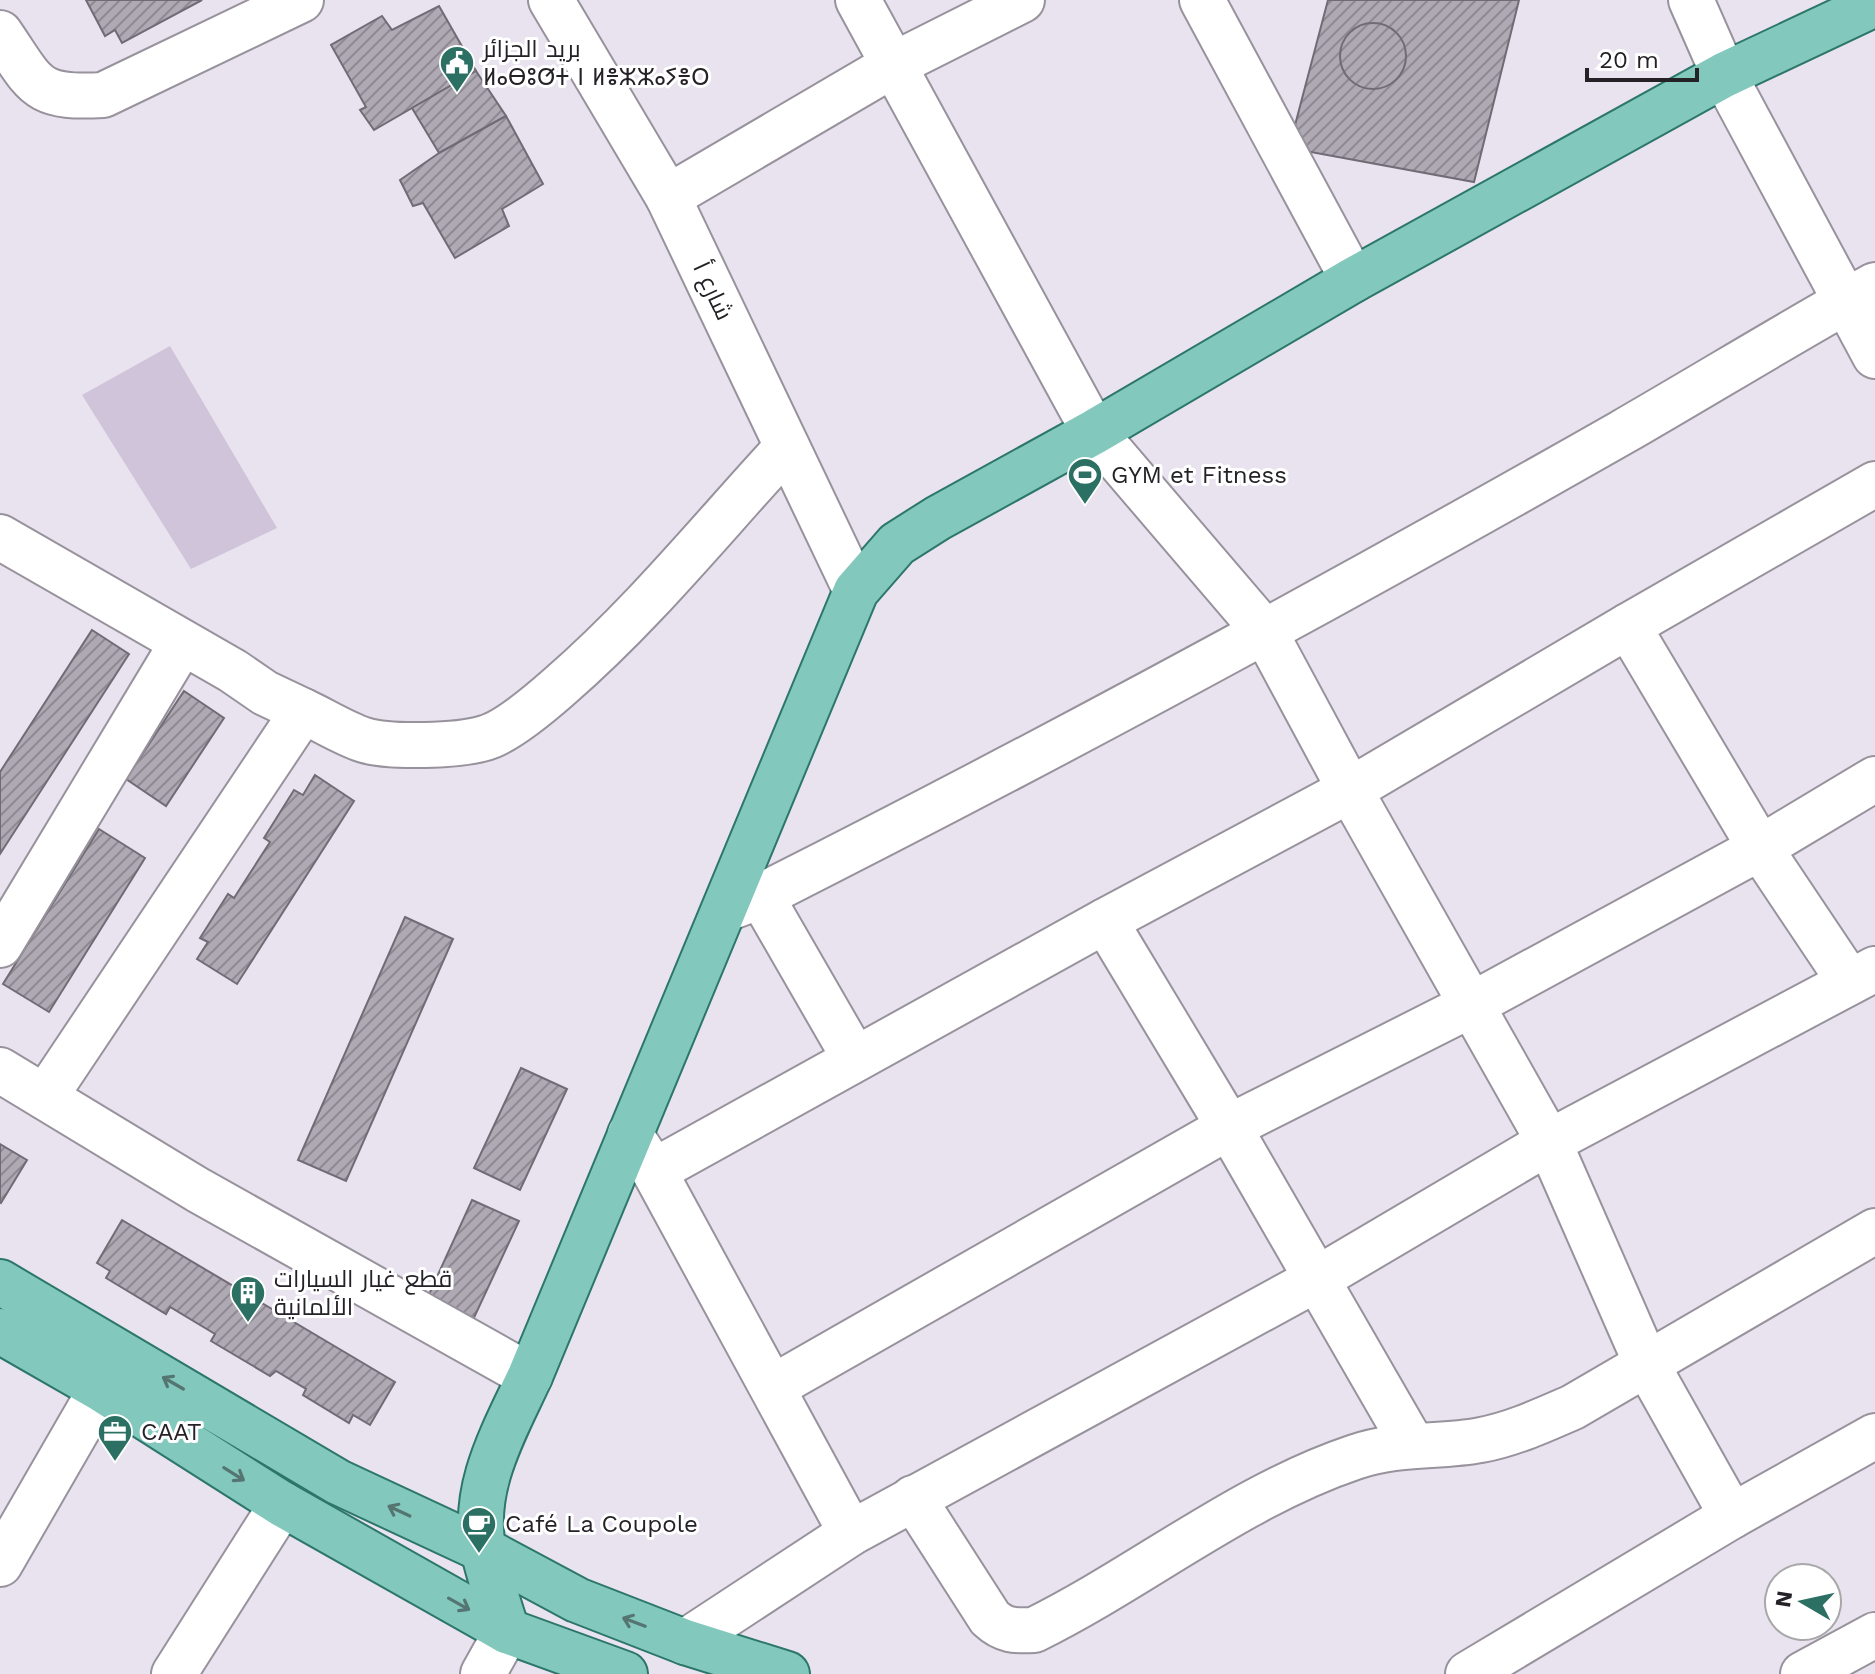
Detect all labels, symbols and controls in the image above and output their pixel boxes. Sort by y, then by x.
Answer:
scale bar [1587,32,1697,82]
place label: بريد الجزائر ⵍⴰⴱⵓⵚⵜ ⵏ ⵍⴻⵣⵣⴰⵢⴻⵔ [481,35,710,91]
public building icon: بريد الجزائر ⵍⴰⴱⵓⵚⵜ ⵏ ⵍⴻⵣⵣⴰⵢⴻⵔ [438,44,476,94]
text: 20 m [1599,46,1659,74]
street label: شارع أ [686,257,740,325]
sports icon: GYM et Fitness [1066,456,1104,506]
place label: GYM et Fitness [1111,461,1287,489]
place label: قطع غيار السيارات الألمانية [274,1265,452,1321]
building icon: قطع غيار السيارات الألمانية [229,1274,267,1324]
one-way arrow [161,1375,185,1390]
office icon: CAAT [96,1413,134,1463]
place label: CAAT [141,1418,201,1446]
one-way arrow [222,1466,245,1482]
one-way arrow [387,1503,411,1518]
cafe icon: Café La Coupole [460,1505,498,1555]
place label: Café La Coupole [505,1510,698,1538]
north arrow [1763,1562,1843,1642]
text: N [1770,1589,1797,1609]
one-way arrow [447,1596,470,1612]
one-way arrow [622,1614,647,1628]

